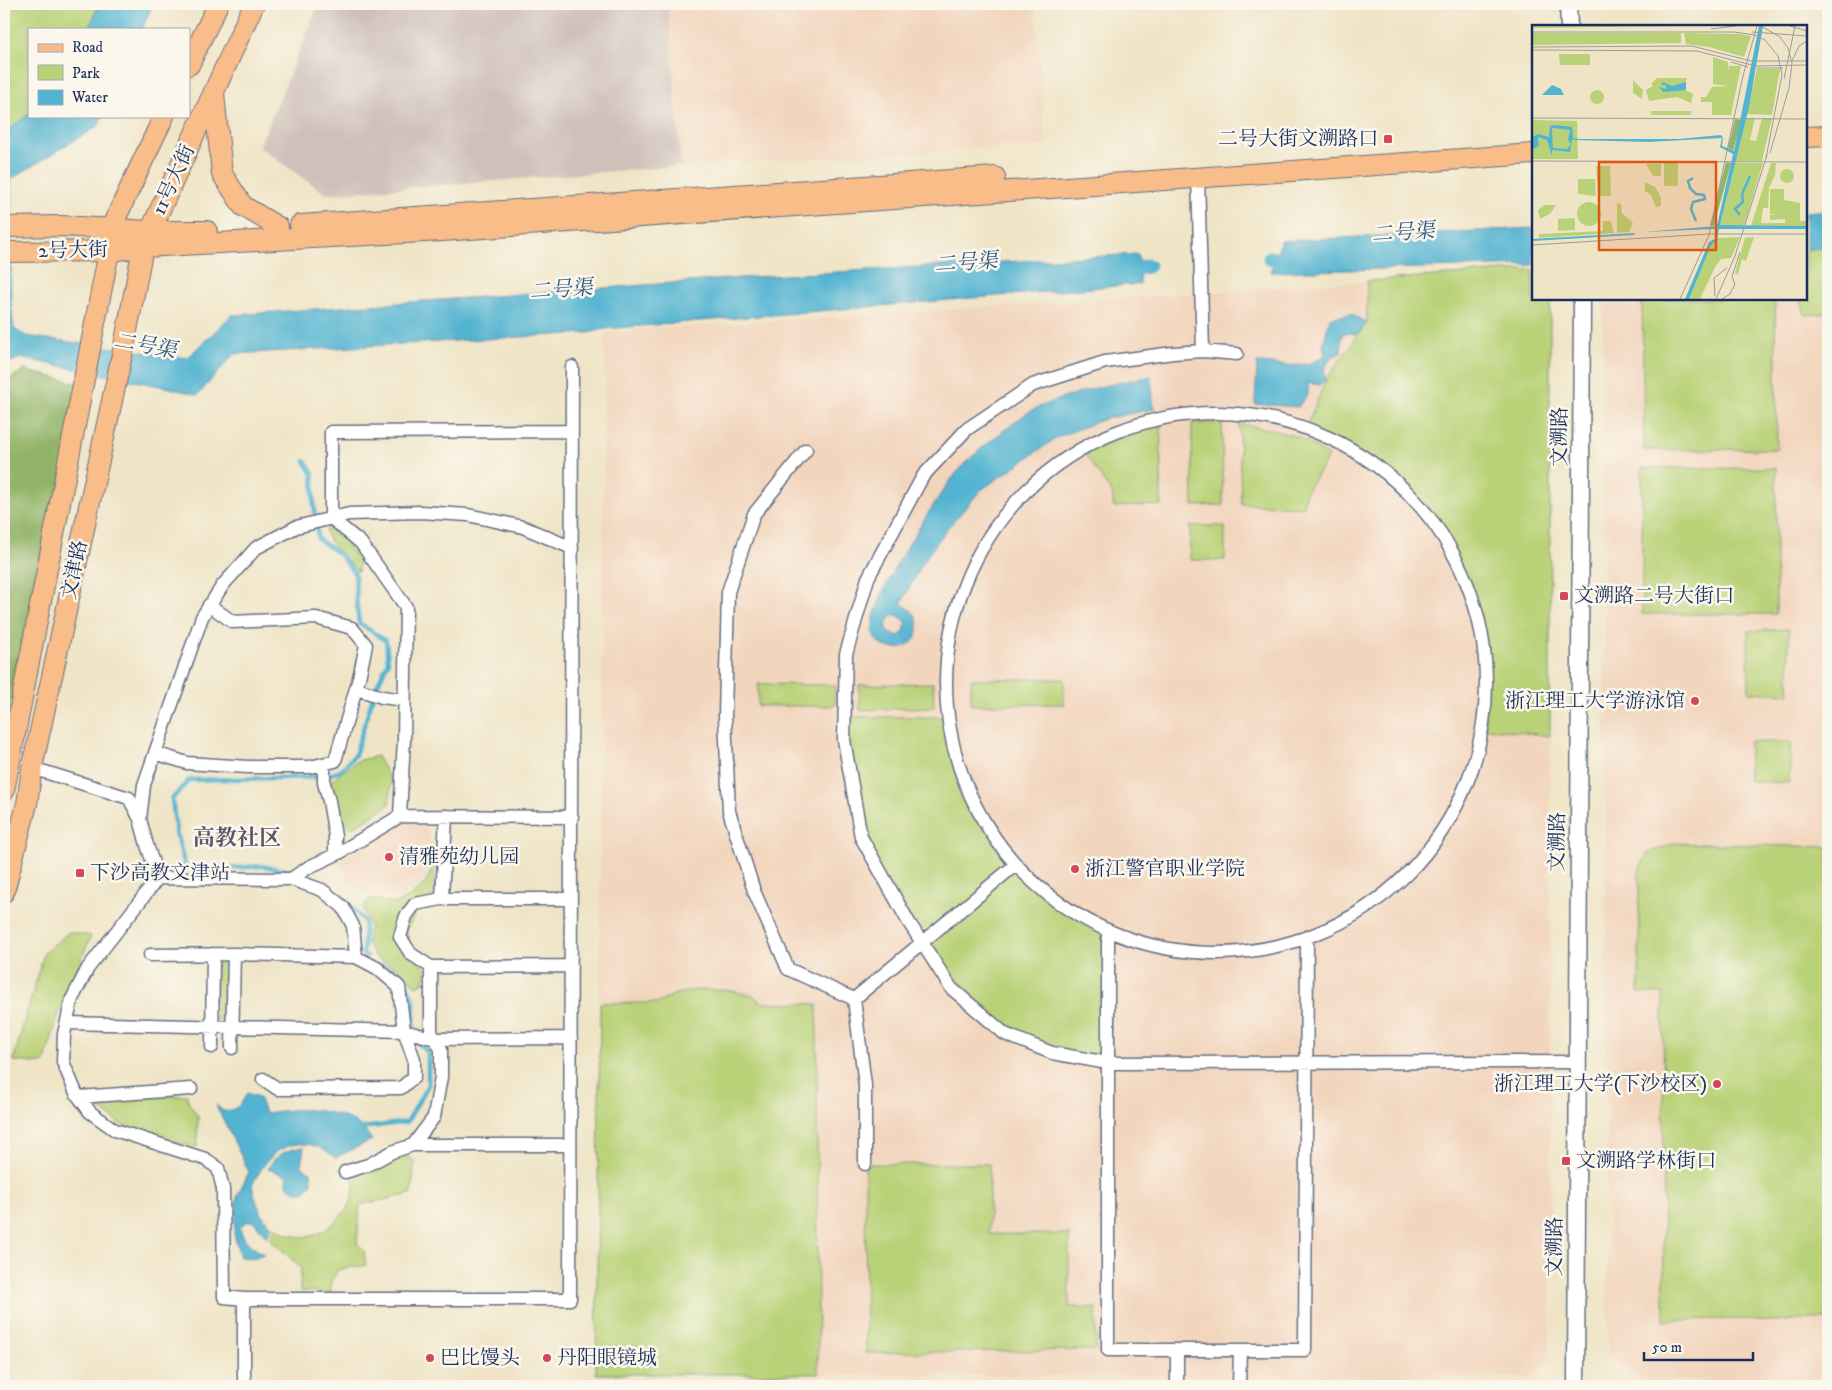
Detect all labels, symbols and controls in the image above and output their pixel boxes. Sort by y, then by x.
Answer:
inset map [1532,25,1807,300]
legend [28,28,190,118]
text: Road [72,38,104,57]
text: Park [72,64,101,83]
text: Water [71,88,108,107]
place label: 二号大街文溯路口 [1218,127,1378,152]
marker: 二号大街文溯路口 [1382,133,1394,145]
street label: 11号大街 [147,141,201,219]
water label: 二号渠 [1371,218,1438,248]
street label: 2号大街 [38,238,108,264]
water label: 二号渠 [934,248,1001,278]
water label: 二号渠 [529,275,596,305]
water label: 二号渠 [112,328,181,365]
street label: 文溯路 [1548,407,1573,467]
street label: 文津路 [57,538,93,602]
place label: 文溯路二号大街口 [1574,584,1734,609]
marker: 文溯路二号大街口 [1558,590,1570,602]
place label: 浙江理工大学游泳馆 [1505,689,1685,714]
marker: 浙江理工大学游泳馆 [1689,695,1701,707]
street label: 文溯路 [1545,812,1571,872]
district label: 高教社区 [193,825,281,852]
place label: 清雅苑幼儿园 [399,845,519,870]
marker: 清雅苑幼儿园 [383,851,395,863]
place label: 浙江警官职业学院 [1085,857,1245,882]
place label: 下沙高教文津站 [90,861,230,886]
marker: 浙江警官职业学院 [1069,863,1081,875]
marker: 下沙高教文津站 [74,867,86,879]
place label: 浙江理工大学(下沙校区) [1494,1072,1707,1097]
marker: 浙江理工大学(下沙校区) [1711,1078,1723,1090]
place label: 文溯路学林街口 [1576,1149,1716,1174]
marker: 文溯路学林街口 [1560,1155,1572,1167]
street label: 文溯路 [1543,1217,1568,1277]
scale bar [1644,1330,1753,1362]
text: 50 m [1652,1338,1682,1357]
place label: 巴比馒头 [440,1346,520,1371]
place label: 丹阳眼镜城 [557,1346,657,1371]
marker: 巴比馒头 [424,1352,436,1364]
marker: 丹阳眼镜城 [541,1352,553,1364]

